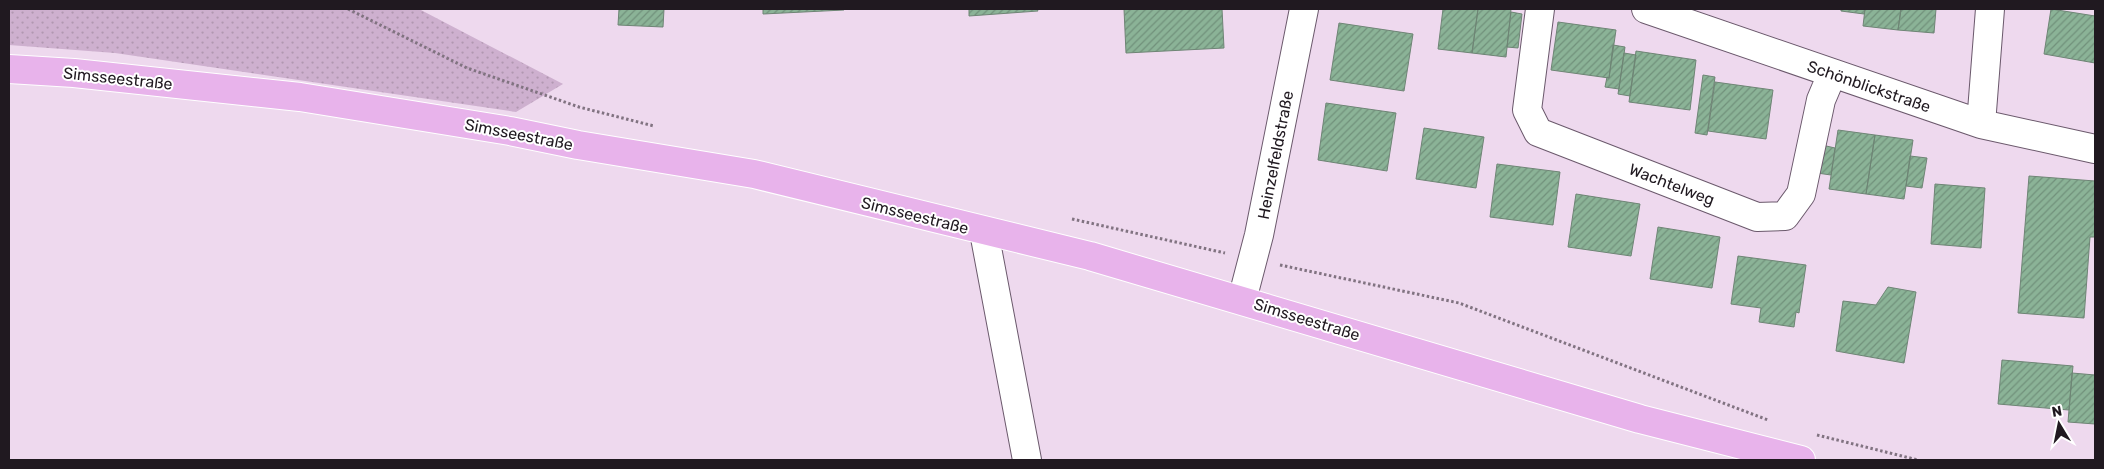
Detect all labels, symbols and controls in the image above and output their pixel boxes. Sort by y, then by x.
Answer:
street label: Schönblickstraße [1805,56,1933,116]
street label: Simsseestraße [62,63,174,94]
street label: Heinzelfeldstraße [1254,89,1297,221]
street label: Simsseestraße [463,115,575,154]
street label: Wachtelweg [1626,159,1717,209]
street label: Simsseestraße [859,193,971,238]
street label: Simsseestraße [1252,294,1362,345]
north arrow [2034,399,2084,449]
text: N [2050,402,2063,421]

